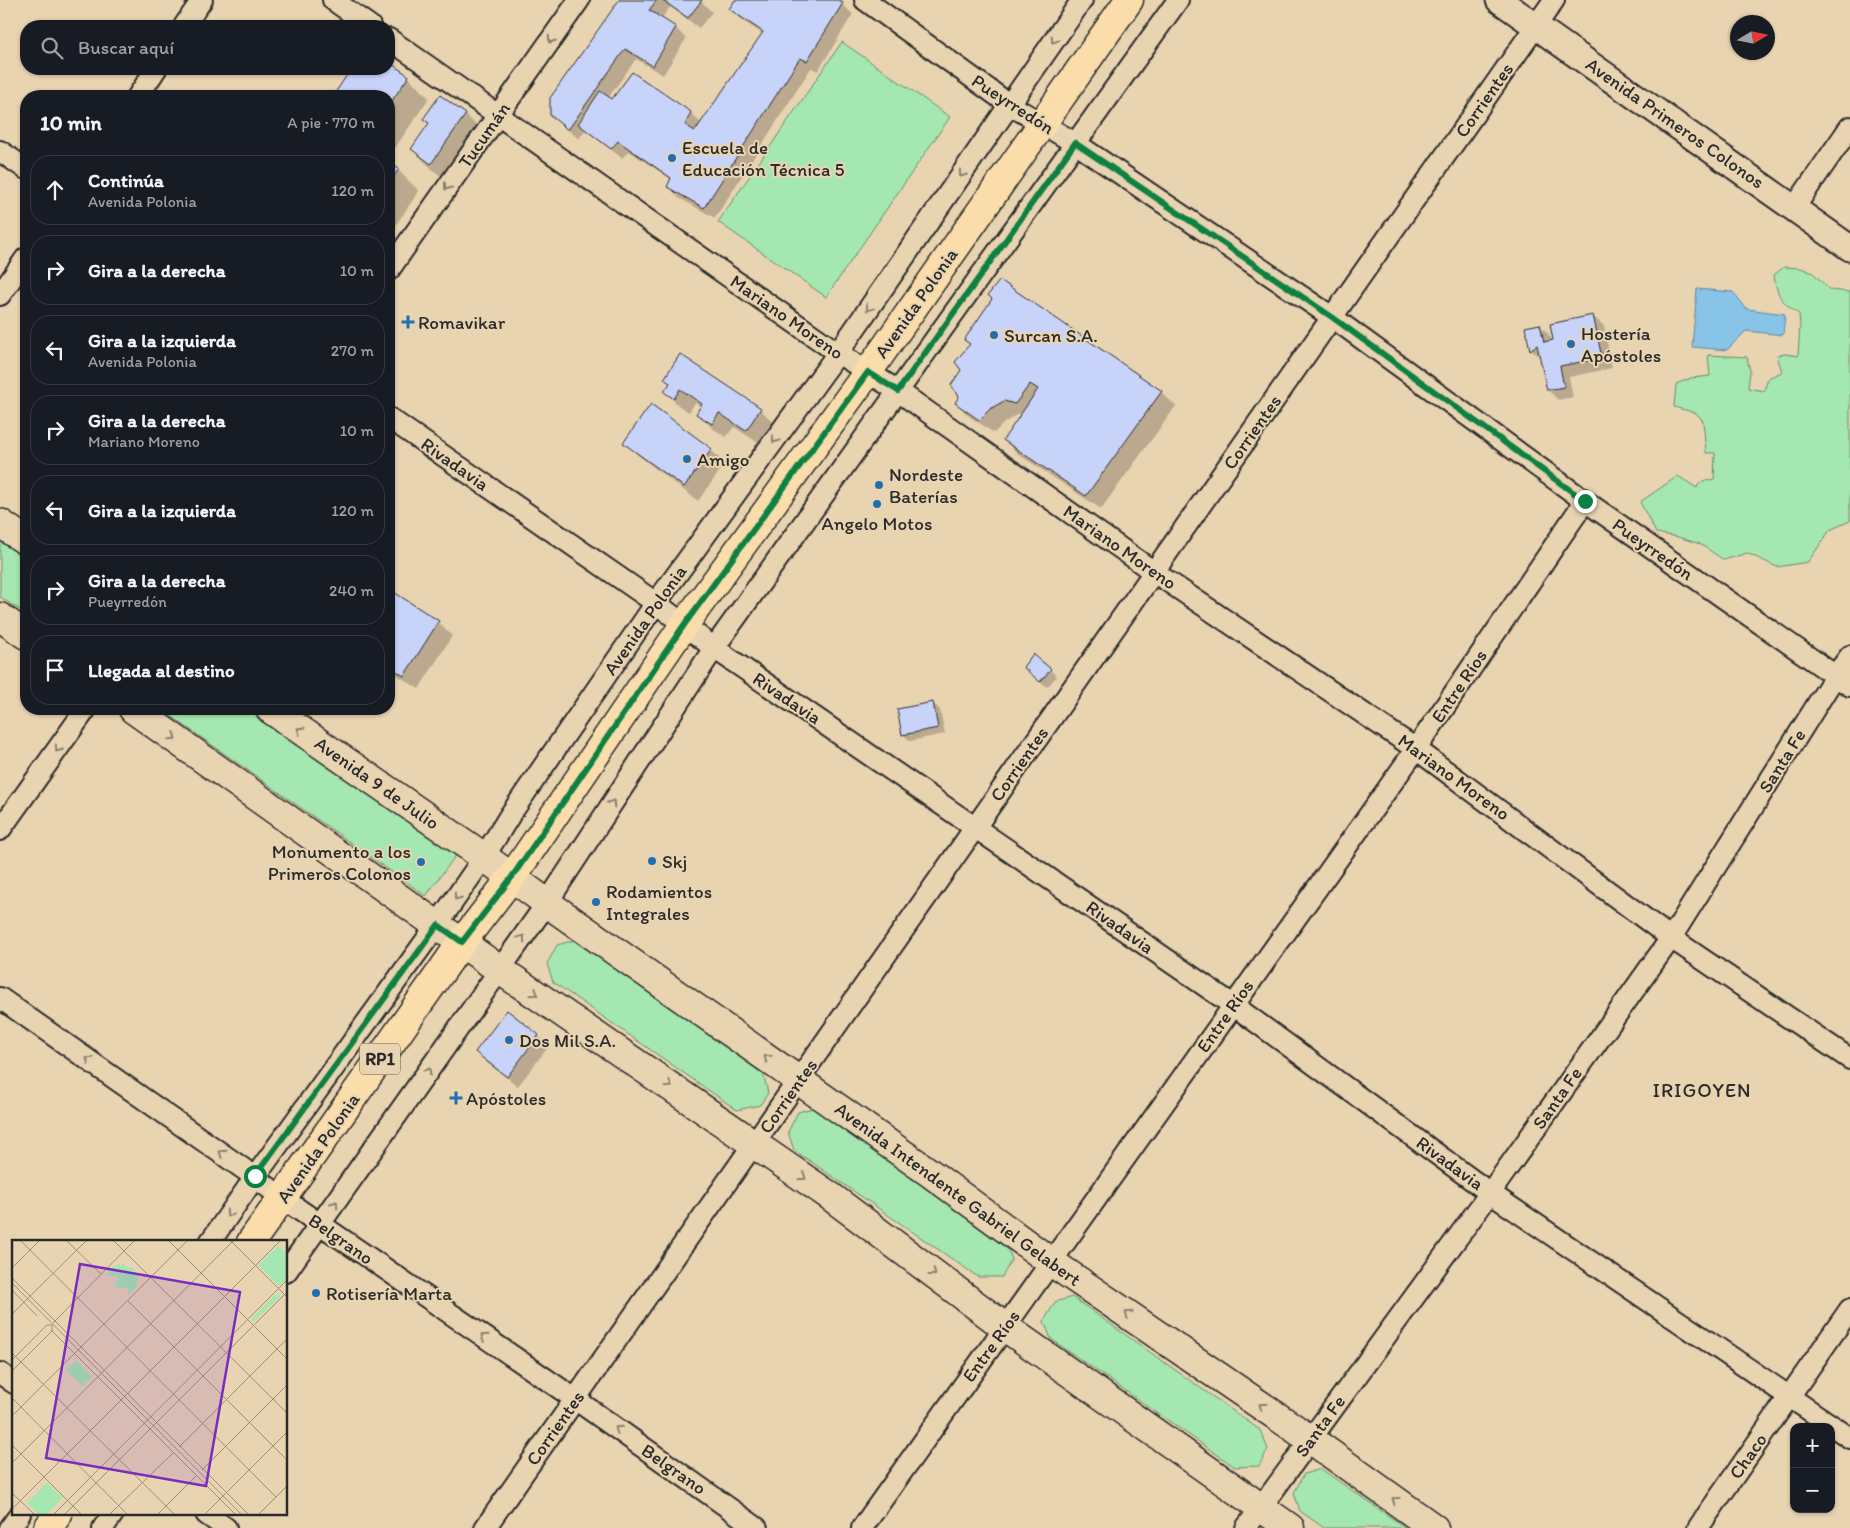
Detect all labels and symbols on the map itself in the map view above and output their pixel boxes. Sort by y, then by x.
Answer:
north arrow [1730,15,1775,60]
one-way arrow [548,34,557,44]
one-way arrow [1051,34,1060,44]
street label: Avenida Primeros Colonos [1581,53,1769,193]
street label: Corrientes [1450,58,1518,142]
street label: Pueyrredón [968,69,1058,139]
street label: Tucumán [453,97,515,172]
place label: Escuela de Educación Técnica 5 [682,136,845,181]
marker: Escuela de Educación Técnica 5 [666,152,678,164]
one-way arrow [959,168,968,178]
one-way arrow [444,181,453,191]
street label: Avenida Polonia [870,243,963,362]
street label: Mariano Moreno [726,269,848,365]
one-way arrow [866,302,875,311]
place label: Romavikar [418,311,506,334]
marker: Romavikar [402,316,414,328]
place label: Hostería Apóstoles [1581,322,1661,367]
place label: Surcan S.A. [1004,324,1098,347]
marker: Surcan S.A. [988,329,1000,341]
marker: Hostería Apóstoles [1565,338,1577,350]
street label: Corrientes [1218,390,1286,474]
street label: Rivadavia [417,432,493,496]
one-way arrow [772,434,781,444]
place label: Amigo [697,448,749,471]
marker: Amigo [681,453,693,465]
place label: Nordeste Baterías [889,463,963,508]
marker: Nordeste Baterías [873,479,885,491]
route end [1574,490,1597,513]
marker: Angelo Motos [871,498,883,510]
street label: Mariano Moreno [1059,499,1181,595]
place label: Angelo Motos [822,512,932,535]
street label: Pueyrredón [1608,513,1698,585]
street label: Avenida Polonia [599,560,692,679]
street label: Entre Ríos [1426,645,1492,727]
street label: Rivadavia [748,667,826,729]
street label: Corrientes [985,722,1053,806]
street label: Santa Fe [1753,725,1811,797]
one-way arrow [296,727,306,736]
street label: Mariano Moreno [1393,729,1515,825]
one-way arrow [167,731,176,740]
street label: Avenida 9 de Julio [310,731,444,835]
one-way arrow [55,743,64,752]
one-way arrow [606,799,616,808]
place label: Monumento a los Primeros Colonos [268,840,411,885]
place label: Skj [662,850,687,873]
marker: Skj [646,855,658,867]
marker: Monumento a los Primeros Colonos [415,856,427,868]
place label: Rodamientos Integrales [606,880,712,925]
one-way arrow [454,891,463,901]
street label: Rivadavia [1082,895,1158,959]
marker: Rodamientos Integrales [590,896,602,908]
one-way arrow [516,934,525,944]
street label: Entre Ríos [1192,975,1258,1057]
one-way arrow [529,987,538,996]
place label: Dos Mil S.A. [519,1029,616,1052]
marker: Dos Mil S.A. [503,1034,515,1046]
road number: RP1 [360,1044,400,1074]
street label: Corrientes [754,1054,822,1138]
one-way arrow [763,1055,773,1064]
one-way arrow [85,1057,94,1066]
street label: Santa Fe [1527,1062,1587,1134]
one-way arrow [422,1067,431,1077]
one-way arrow [664,1078,673,1088]
district label: IRIGOYEN [1653,1078,1751,1102]
place label: Apóstoles [466,1087,546,1110]
street label: Avenida Polonia [272,1088,365,1207]
marker: Apóstoles [450,1092,462,1104]
street label: Avenida Intendente Gabriel Gelabert [830,1097,1086,1291]
street label: Rivadavia [1412,1131,1488,1195]
one-way arrow [218,1150,228,1159]
route start [244,1165,267,1188]
one-way arrow [797,1171,807,1180]
one-way arrow [329,1200,338,1210]
one-way arrow [226,1208,235,1218]
street label: Belgrano [304,1208,378,1270]
inset map [12,1240,288,1516]
one-way arrow [927,1267,937,1276]
place label: Rotisería Marta [326,1282,452,1305]
marker: Rotisería Marta [310,1287,322,1299]
street label: Entre Ríos [957,1305,1025,1387]
one-way arrow [1124,1311,1133,1321]
one-way arrow [480,1334,490,1343]
street label: Corrientes [521,1386,589,1470]
street label: Santa Fe [1290,1391,1350,1461]
one-way arrow [1258,1403,1268,1412]
one-way arrow [614,1426,623,1435]
street label: Chaco [1724,1429,1772,1483]
street label: Belgrano [637,1438,711,1500]
one-way arrow [1392,1497,1401,1505]

